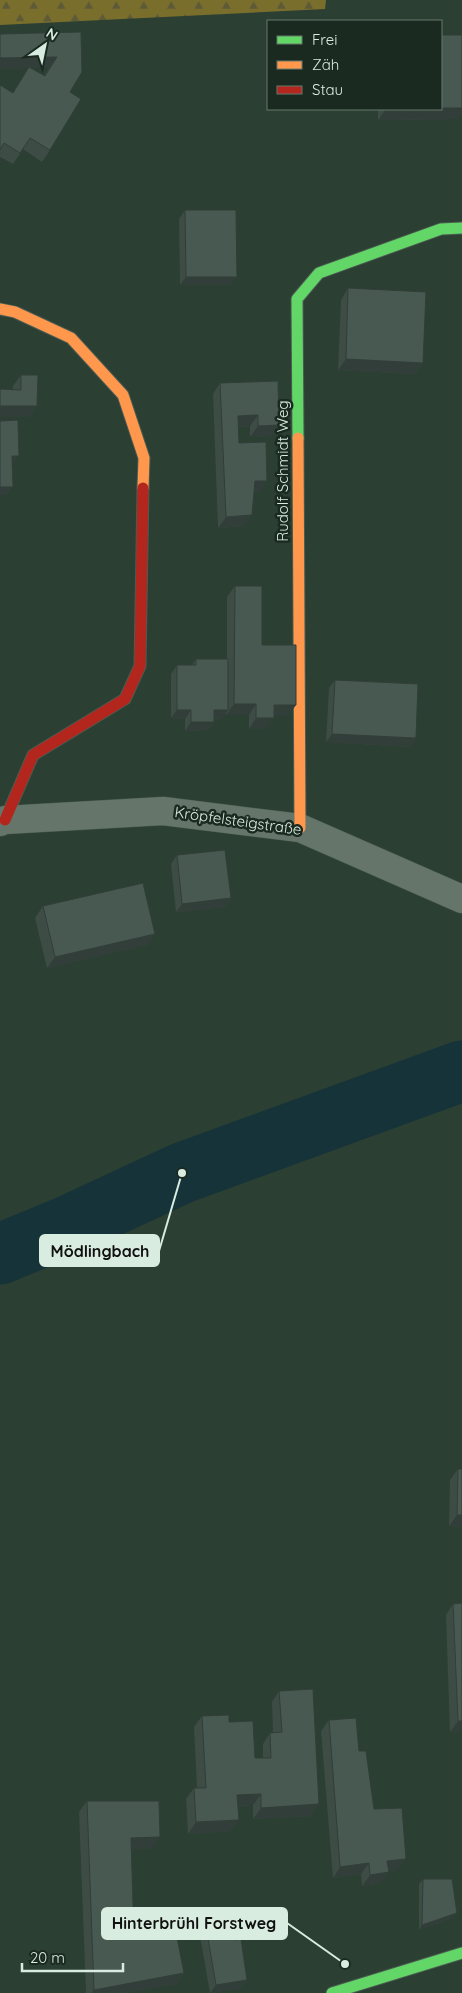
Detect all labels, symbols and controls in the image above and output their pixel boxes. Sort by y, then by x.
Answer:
north arrow [20,20,70,70]
legend [267,20,442,110]
text: N [43,24,61,44]
text: Frei [312,30,338,49]
text: Zäh [312,55,339,74]
text: Stau [312,80,343,99]
street label: Rudolf Schmidt Weg [273,400,292,542]
street label: Kröpfelsteigstraße [173,802,303,839]
callout: Mödlingbach [40,1235,159,1266]
text: Mödlingbach [51,1241,149,1261]
callout: Hinterbrühl Forstweg [102,1908,287,1939]
text: Hinterbrühl Forstweg [112,1913,276,1933]
scale bar [22,1940,124,1972]
text: 20 m [30,1948,65,1967]

